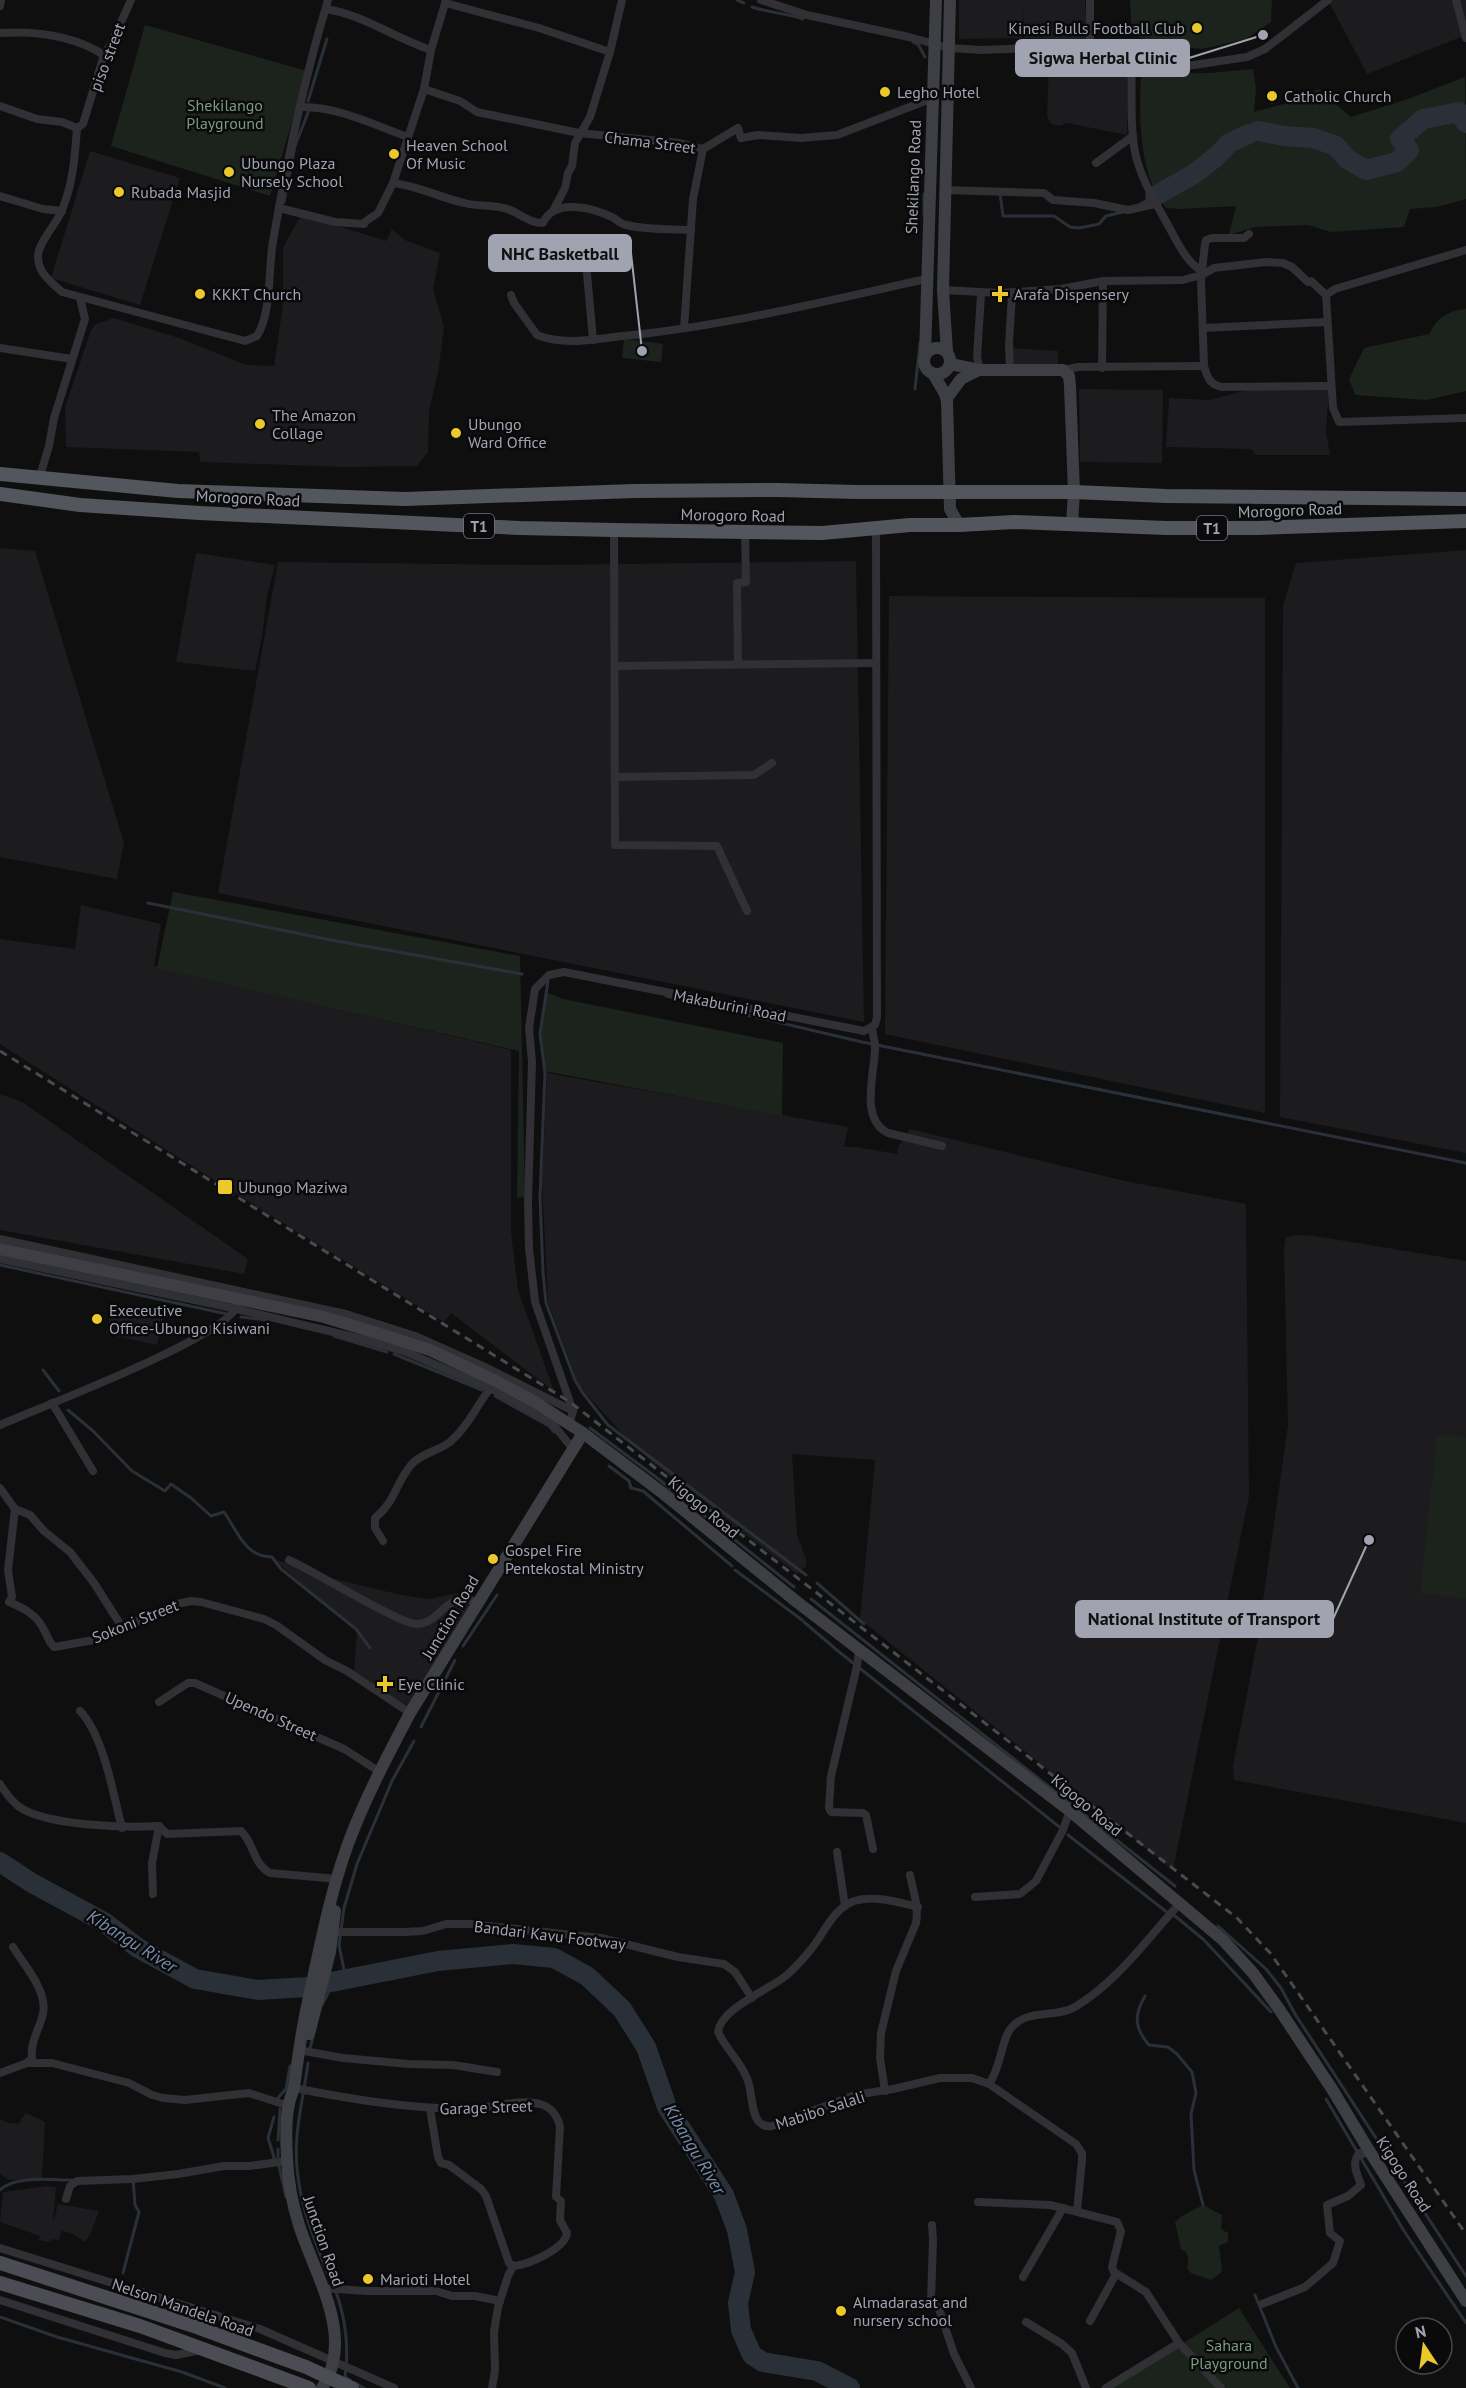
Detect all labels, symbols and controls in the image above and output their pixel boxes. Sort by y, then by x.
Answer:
place label: Kinesi Bulls Football Club [1008,18,1185,38]
street label: piso street [85,19,129,94]
marker: Kinesi Bulls Football Club [1190,21,1204,35]
callout: Sigwa Herbal Clinic [1016,40,1189,76]
text: Sigwa Herbal Clinic [1029,46,1177,69]
place label: Legho Hotel [897,82,980,102]
marker: Legho Hotel [878,85,892,99]
place label: Catholic Church [1284,86,1392,106]
marker: Catholic Church [1265,89,1279,103]
park label: Shekilango Playground [186,95,264,133]
street label: Shekilango Road [901,120,925,234]
street label: Chama Street [603,126,697,158]
place label: Heaven School Of Music [406,135,508,173]
marker: Heaven School Of Music [387,147,401,161]
place label: Ubungo Plaza Nursely School [241,153,343,191]
marker: Ubungo Plaza Nursely School [222,165,236,179]
place label: Rubada Masjid [131,182,231,202]
marker: Rubada Masjid [112,185,126,199]
callout: NHC Basketball [489,235,631,271]
text: NHC Basketball [501,242,620,265]
place label: KKKT Church [212,284,301,304]
place label: Arafa Dispensery [1014,284,1129,304]
marker: Arafa Dispensery [991,285,1009,303]
marker: KKKT Church [193,287,207,301]
place label: The Amazon Collage [272,405,356,443]
place label: Ubungo Ward Office [468,414,547,452]
marker: The Amazon Collage [253,417,267,431]
marker: Ubungo Ward Office [449,426,463,440]
street label: Morogoro Road [195,485,301,511]
street label: Morogoro Road [1237,498,1343,522]
street label: Morogoro Road [681,504,785,526]
road number: T1 [464,514,494,538]
road number: T1 [1197,516,1227,540]
street label: Makaburini Road [672,984,788,1026]
place label: Ubungo Maziwa [238,1177,348,1197]
marker: Ubungo Maziwa [216,1178,234,1196]
place label: Execeutive Office-Ubungo Kisiwani [109,1300,270,1338]
marker: Execeutive Office-Ubungo Kisiwani [90,1312,104,1326]
street label: Kigogo Road [664,1472,744,1542]
place label: Gospel Fire Pentekostal Ministry [505,1540,644,1578]
marker: Gospel Fire Pentekostal Ministry [486,1552,500,1566]
street label: Junction Road [417,1571,483,1663]
street label: Sokoni Street [89,1594,182,1647]
callout: National Institute of Transport [1076,1601,1333,1637]
text: National Institute of Transport [1088,1607,1321,1630]
place label: Eye Clinic [398,1674,465,1694]
marker: Eye Clinic [376,1675,394,1693]
street label: Upendo Street [222,1687,320,1745]
street label: Kigogo Road [1047,1770,1127,1840]
water label: Kibangu River [83,1904,182,1978]
street label: Bandari Kavu Footway [473,1916,627,1954]
street label: Mabibo Salali [773,2086,867,2134]
street label: Garage Street [439,2095,533,2119]
water label: Kibangu River [659,2099,732,2200]
street label: Kigogo Road [1372,2132,1436,2216]
street label: Junction Road [299,2192,349,2289]
place label: Marioti Hotel [380,2269,471,2289]
marker: Marioti Hotel [361,2272,375,2286]
street label: Nelson Mandela Road [109,2273,257,2341]
place label: Almadarasat and nursery school [853,2292,968,2330]
marker: Almadarasat and nursery school [834,2304,848,2318]
north arrow [1394,2316,1454,2376]
text: N [1413,2320,1428,2342]
park label: Sahara Playground [1190,2335,1268,2373]

